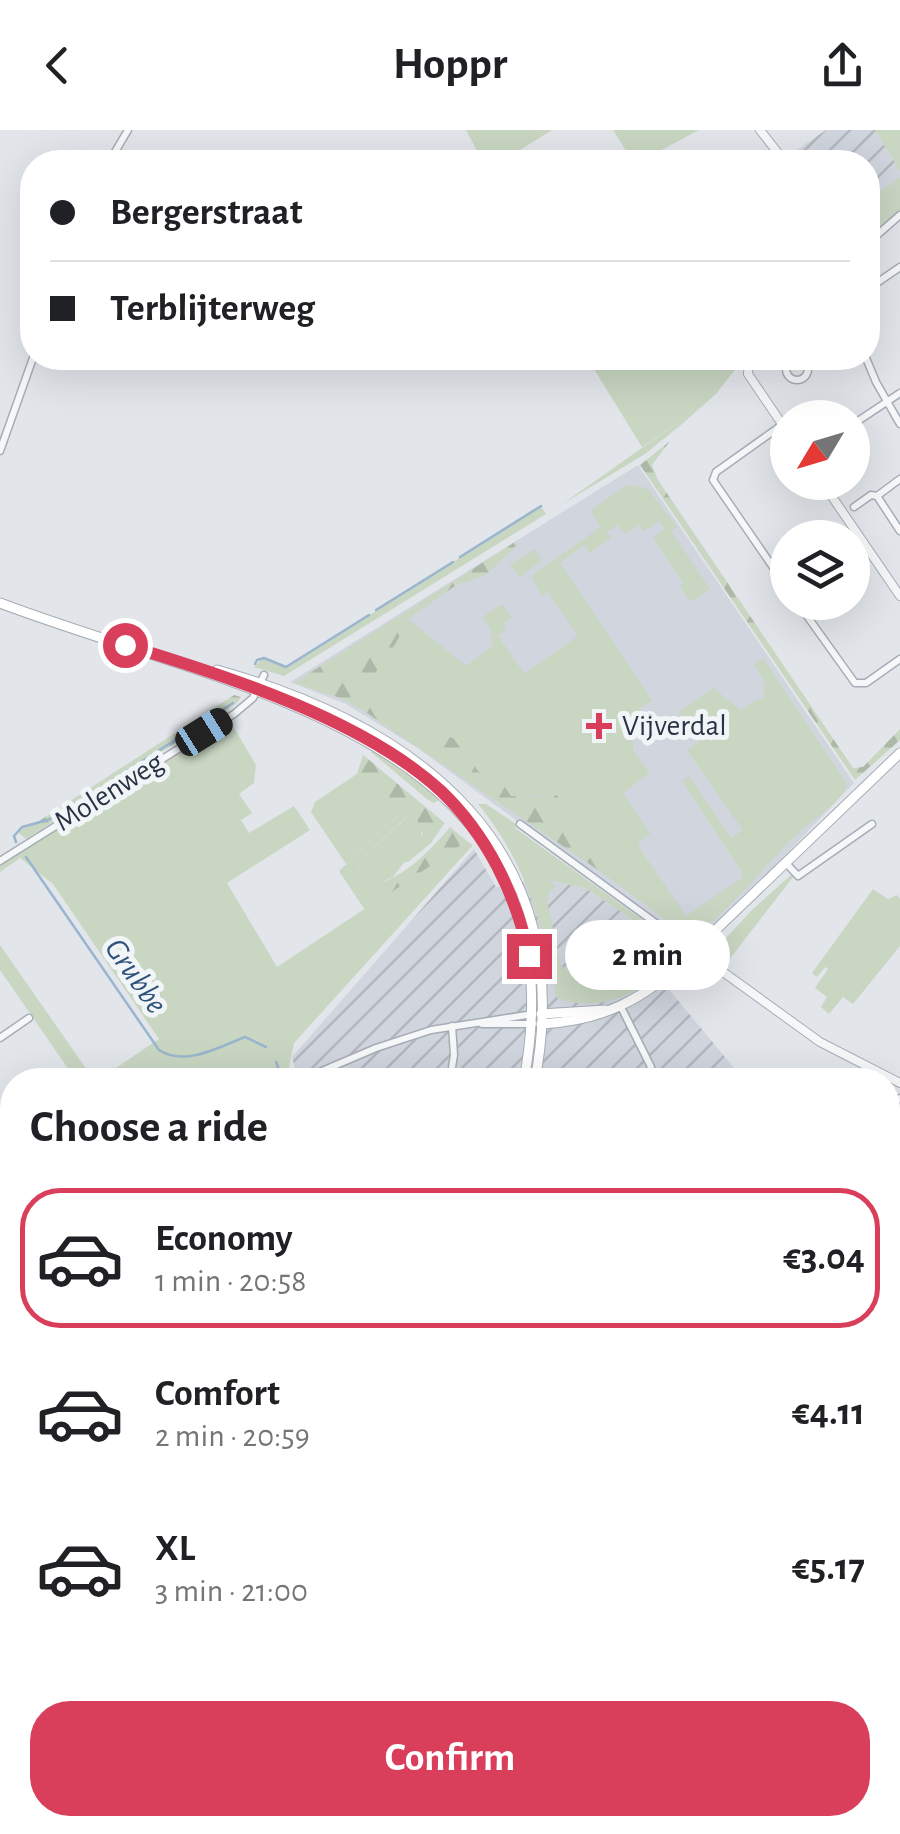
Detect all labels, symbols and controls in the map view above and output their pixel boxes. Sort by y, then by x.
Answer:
icon: back [30,38,85,93]
icon: share [815,38,870,93]
text: Hoppr [393,42,507,87]
text: Bergerstraat [110,194,302,232]
text: Terblijterweg [110,290,315,328]
north arrow [770,400,870,500]
map controls [770,400,870,620]
button: layers [770,520,870,620]
route start [103,623,148,668]
car [171,703,237,761]
place label: Vijverdal [622,711,727,741]
marker: Vijverdal [586,713,612,739]
street label: Molenweg [49,747,169,837]
callout: 2 min [564,921,729,991]
water label: Grubbe [99,933,173,1019]
route end [507,934,552,979]
text: 2 min [612,939,683,971]
text: Choose a ride [30,1105,268,1150]
icon: car [35,1213,125,1303]
text: Economy [155,1220,293,1258]
text: €3.04 [783,1239,865,1277]
text: 1 min · 20:58 [155,1265,306,1297]
icon: car [35,1368,125,1458]
text: Comfort [155,1375,280,1413]
text: €4.11 [792,1394,865,1432]
text: 2 min · 20:59 [155,1420,310,1452]
icon: car [35,1523,125,1613]
text: XL [155,1530,195,1568]
text: €5.17 [792,1549,865,1587]
text: 3 min · 21:00 [155,1575,308,1607]
button: Confirm [30,1701,870,1816]

